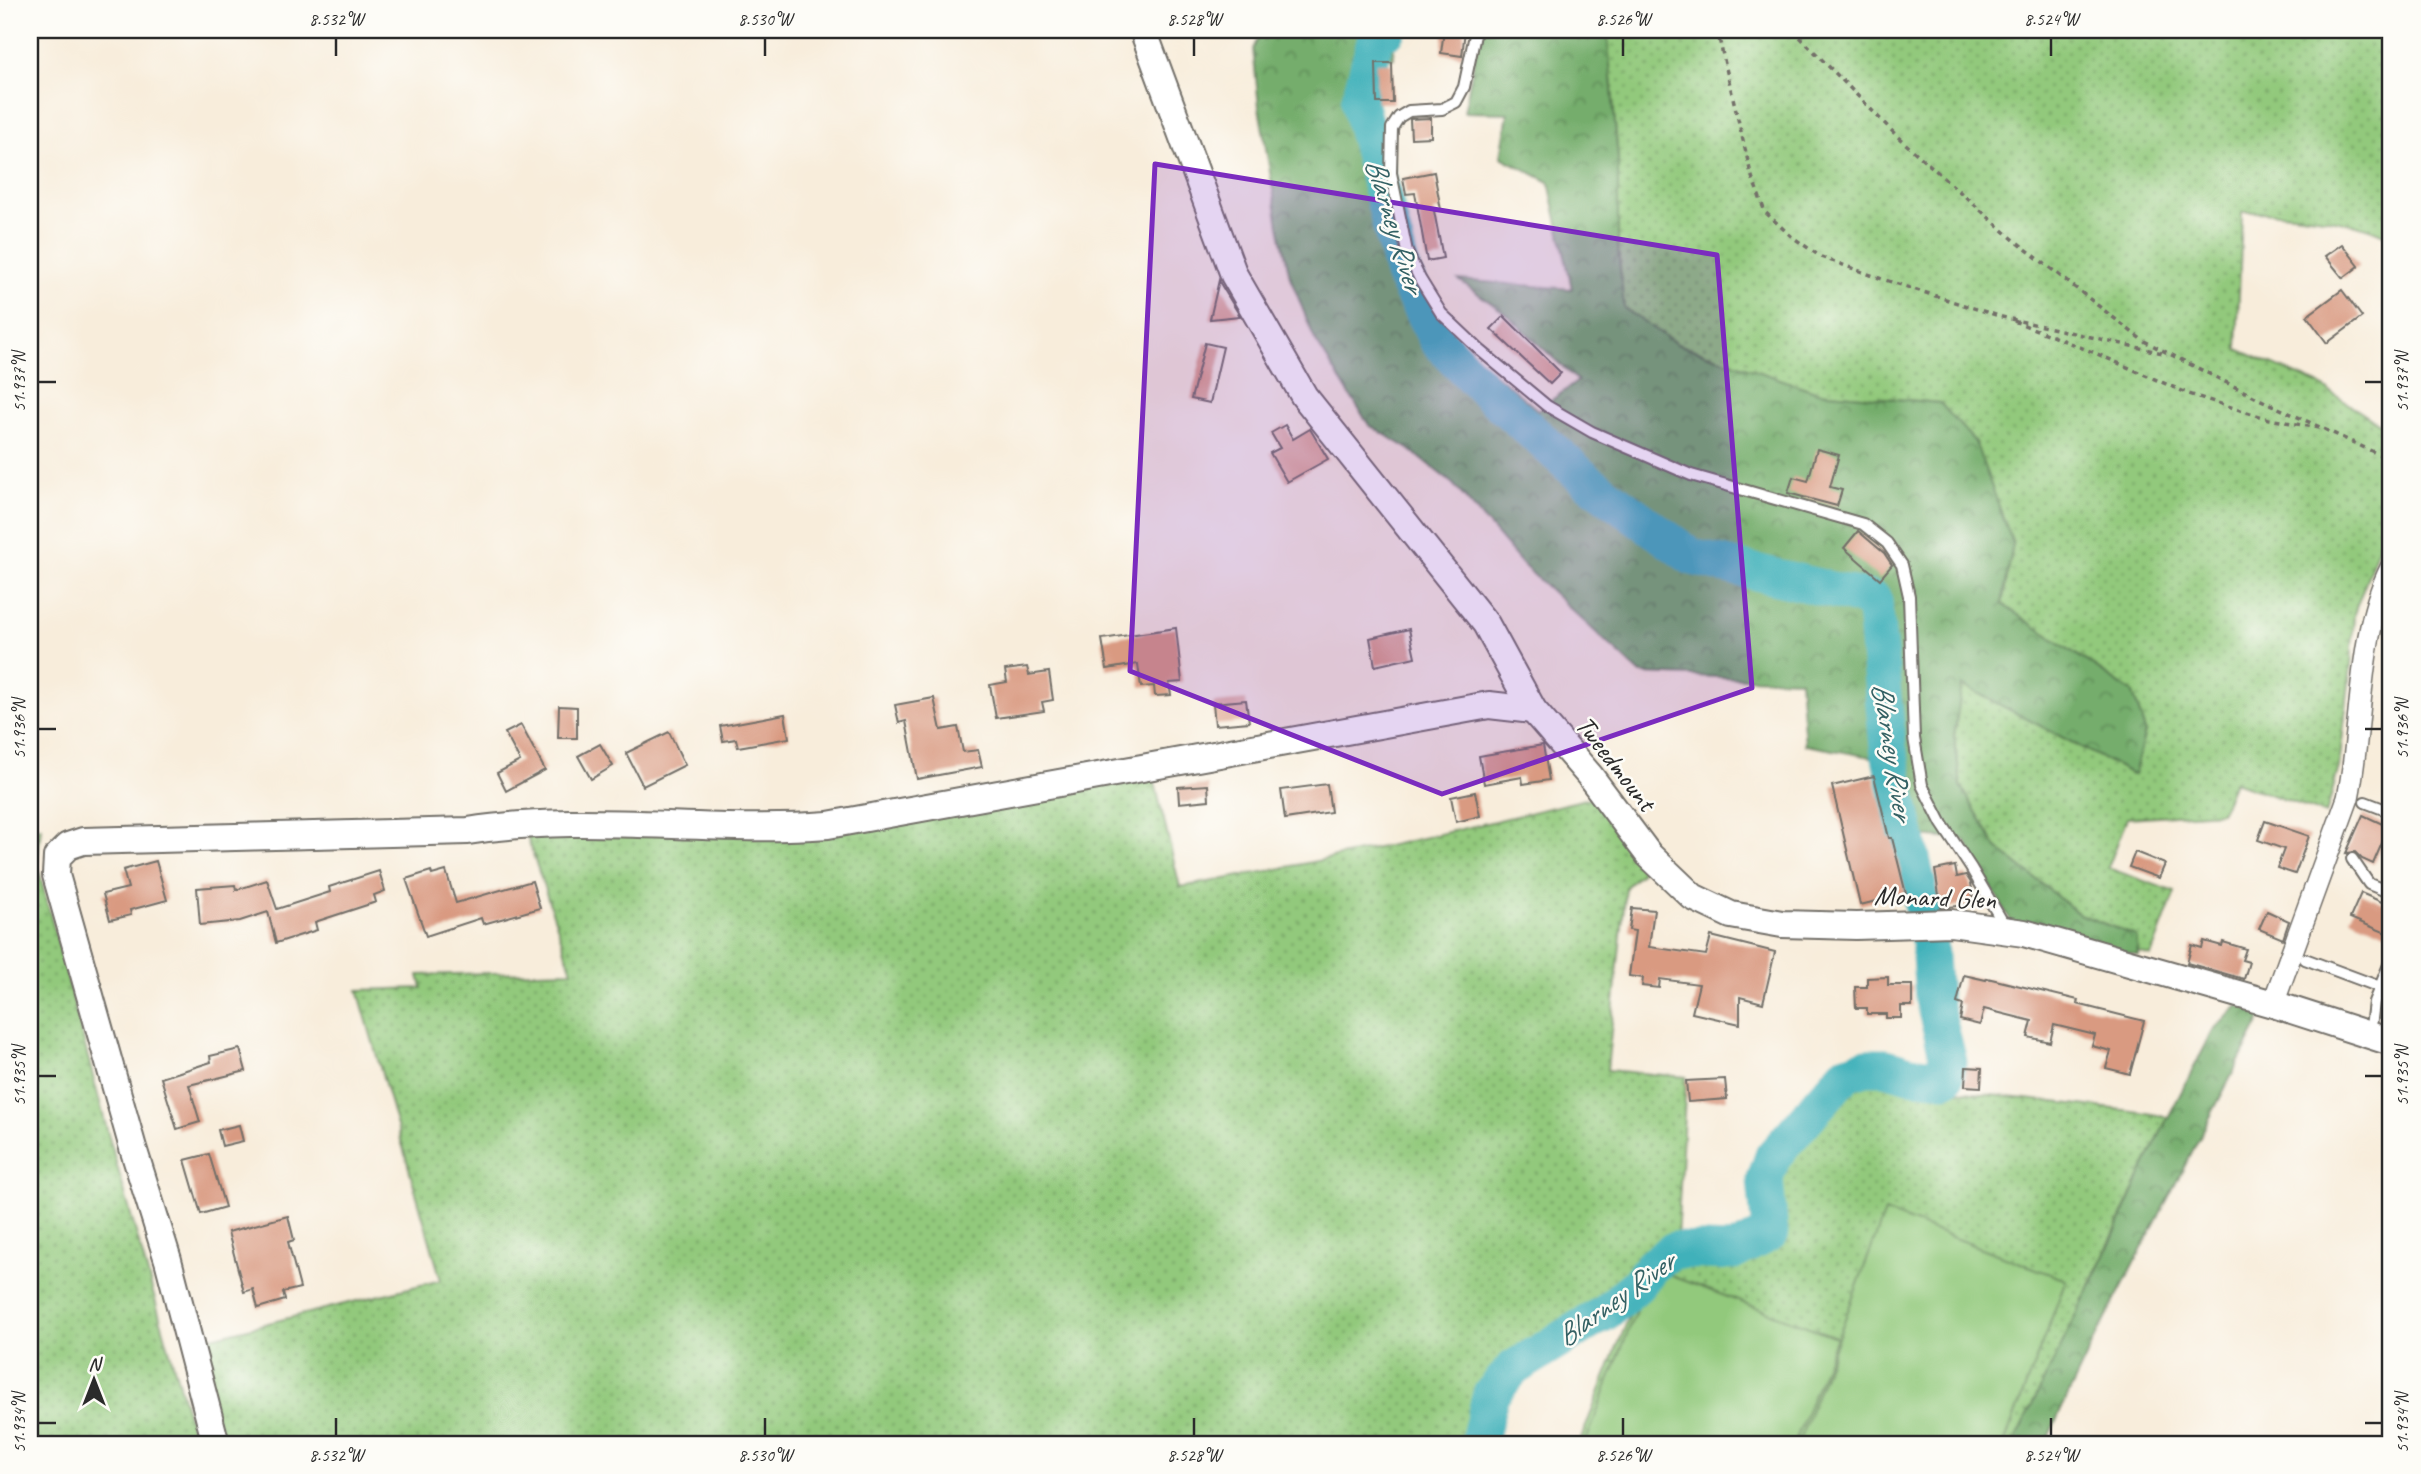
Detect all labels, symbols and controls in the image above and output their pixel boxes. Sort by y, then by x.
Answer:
text: 8.532°W [309,8,366,30]
text: 8.530°W [738,8,795,30]
text: 8.528°W [1167,8,1224,30]
text: 8.526°W [1596,8,1653,30]
text: 8.524°W [2024,8,2081,30]
water label: Blarney River [1357,154,1435,301]
text: 51.937°N [8,349,30,412]
text: 51.937°N [2391,349,2413,412]
water label: Blarney River [1863,680,1923,827]
text: 51.936°N [8,696,30,759]
text: 51.936°N [2391,696,2413,759]
street label: Tweedmount [1568,708,1666,820]
street label: Monard Glen [1873,877,1997,917]
text: 51.935°N [8,1043,30,1106]
text: 51.935°N [2391,1043,2413,1106]
water label: Blarney River [1548,1240,1686,1355]
north arrow [60,1344,130,1414]
text: N [88,1352,103,1376]
text: 51.934°N [8,1390,30,1453]
text: 51.934°N [2391,1390,2413,1453]
text: 8.532°W [309,1444,366,1466]
text: 8.530°W [738,1444,795,1466]
text: 8.528°W [1167,1444,1224,1466]
text: 8.526°W [1596,1444,1653,1466]
text: 8.524°W [2024,1444,2081,1466]

